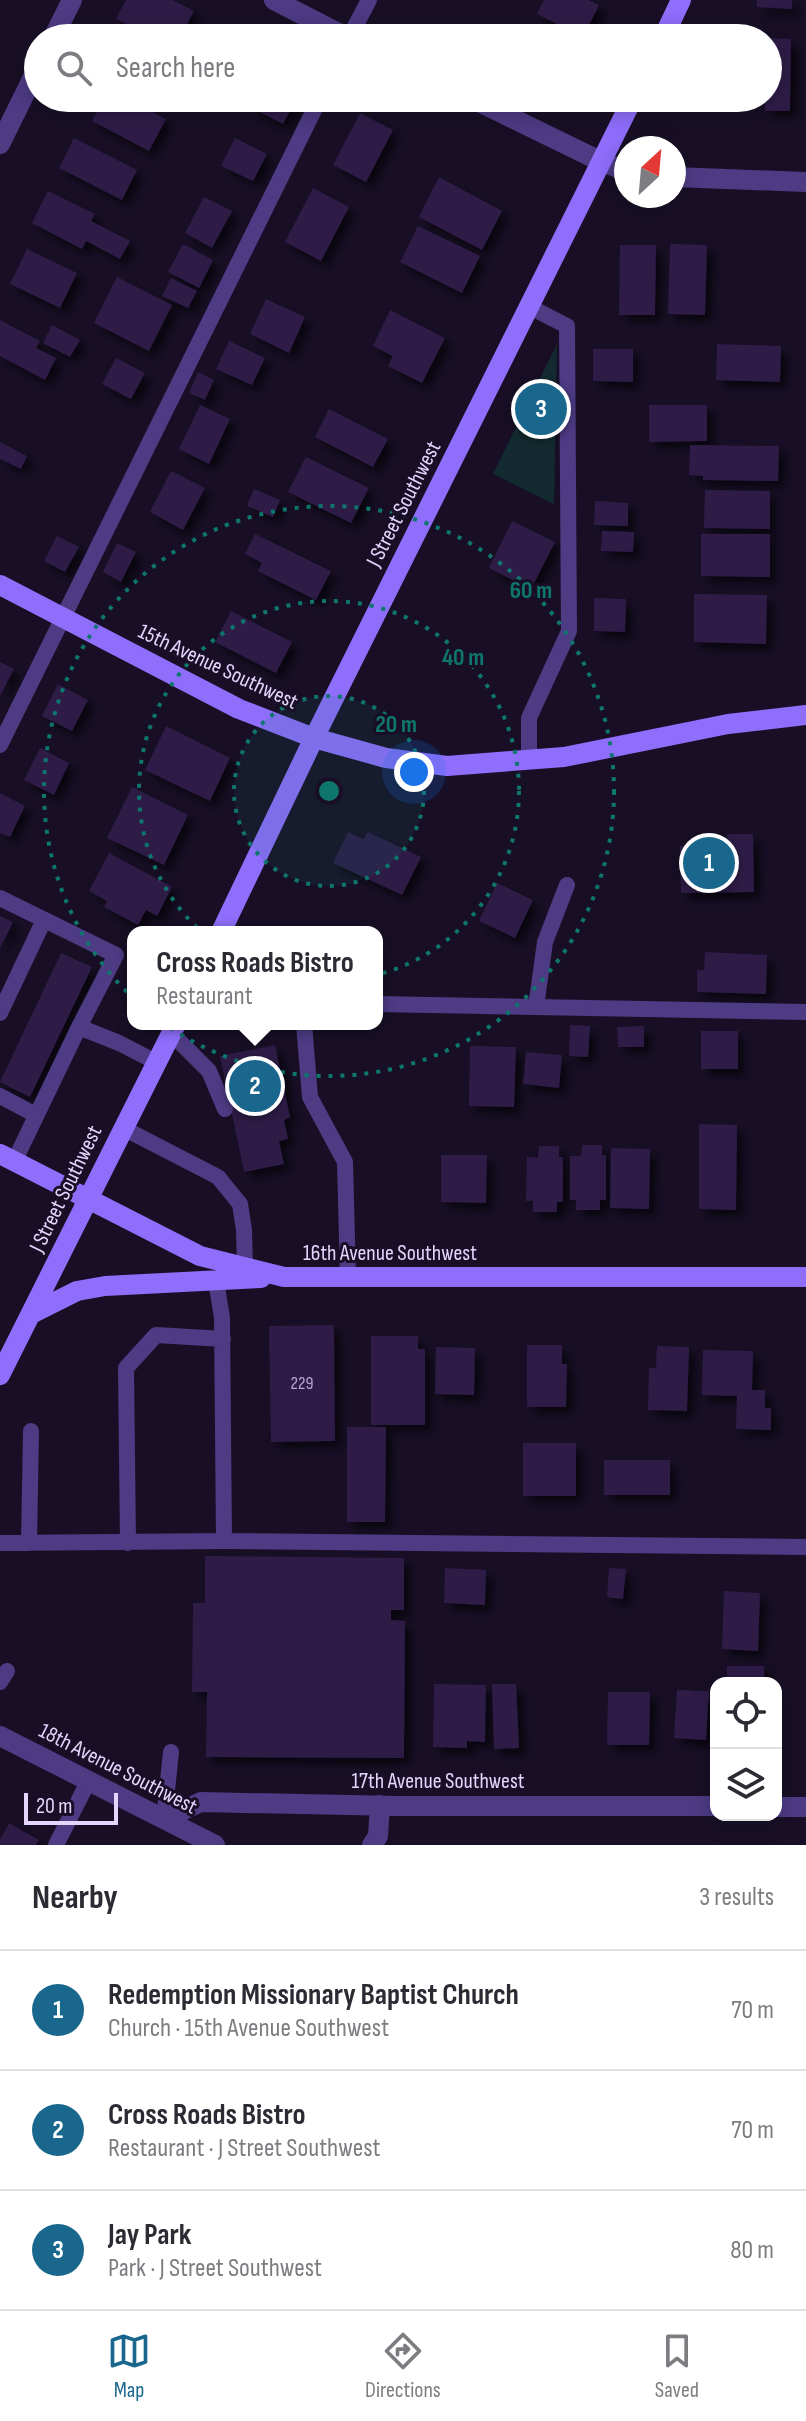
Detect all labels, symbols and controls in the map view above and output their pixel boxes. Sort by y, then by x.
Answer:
search box [24,24,782,112]
icon: search [52,46,96,90]
text: Search here [116,50,235,86]
north arrow [614,136,686,208]
pin: 3 [515,379,567,439]
street label: J Street Southwest [360,436,447,572]
text: 60 m [510,576,552,605]
street label: 15th Avenue Southwest [134,618,302,716]
text: 40 m [442,643,484,672]
text: 20 m [375,710,417,739]
your location [394,752,434,792]
centre of rings [315,777,343,805]
pin: 1 [683,833,735,893]
popup [127,926,383,1030]
text: Cross Roads Bistro [156,945,354,981]
text: Restaurant [156,981,253,1012]
pin: 2 [229,1056,281,1116]
street label: J Street Southwest [23,1121,108,1258]
street label: 16th Avenue Southwest [303,1240,477,1267]
house number: 229 [291,1373,313,1394]
map controls [710,1677,782,1821]
button: locate [710,1677,782,1749]
street label: 18th Avenue Southwest [34,1718,202,1821]
button: layers [710,1749,782,1821]
street label: 17th Avenue Southwest [351,1768,525,1795]
scale bar [24,1789,118,1825]
text: 20 m [36,1793,73,1820]
text: Nearby [32,1877,118,1918]
text: 3 results [699,1882,774,1913]
text: Redemption Missionary Baptist Church [108,1977,519,2013]
text: 1 [53,1995,63,2026]
text: 70 m [731,1995,774,2026]
text: Church · 15th Avenue Southwest [108,2013,389,2044]
text: Cross Roads Bistro [108,2097,306,2133]
text: 2 [52,2115,64,2146]
text: 70 m [731,2115,774,2146]
text: Restaurant · J Street Southwest [108,2133,380,2164]
text: Jay Park [108,2217,191,2253]
text: 3 [52,2235,64,2266]
text: 80 m [730,2235,774,2266]
text: Park · J Street Southwest [108,2253,322,2284]
tab: Map [107,2329,151,2404]
tab: Directions [365,2329,441,2404]
tab: Saved [655,2329,699,2404]

